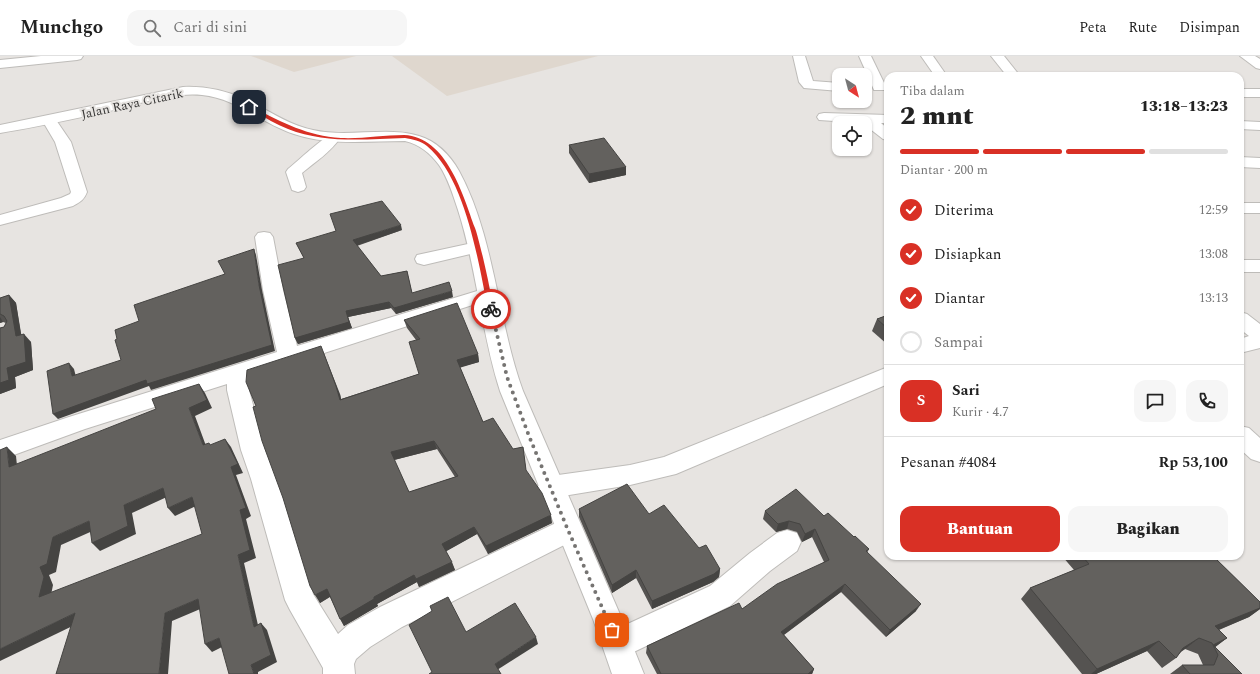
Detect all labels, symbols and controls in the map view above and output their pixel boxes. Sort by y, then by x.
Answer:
search box [127,10,407,46]
text: Munchgo [20,13,103,42]
text: Cari di sini [173,16,247,39]
icon: search [141,17,163,39]
text: Peta [1079,17,1106,38]
text: Rute [1128,17,1157,38]
text: Disimpan [1179,17,1240,38]
north arrow [832,68,872,108]
map controls [832,68,872,156]
text: Tiba dalam [900,81,965,101]
street label: Jalan Raya Citarik [79,83,185,125]
pin [232,90,266,124]
text: 13:18–13:23 [1140,95,1228,118]
icon: home [238,96,260,118]
text: 2 mnt [900,96,973,136]
button: locate [832,116,872,156]
text: Diantar · 200 m [900,160,988,180]
icon: check [900,199,922,221]
text: Diterima [934,199,994,222]
text: 12:59 [1199,200,1228,220]
icon: check [900,243,922,265]
text: Disiapkan [934,243,1002,266]
text: 13:08 [1199,244,1228,264]
icon: check [900,287,922,309]
text: Diantar [934,287,985,310]
text: 13:13 [1199,288,1228,308]
courier [471,289,511,329]
icon: bike [480,298,502,320]
text: Sampai [934,331,983,354]
text: Sari [952,379,980,402]
button: chat [1134,380,1176,422]
button: phone [1186,380,1228,422]
text: S [917,389,925,412]
text: Kurir · 4.7 [952,402,1009,422]
text: Pesanan #4084 [900,451,996,474]
text: Rp 53,100 [1158,451,1228,474]
button: Bantuan [900,506,1060,552]
button: Bagikan [1068,506,1228,552]
pin [595,613,629,647]
icon: bag [601,619,623,641]

